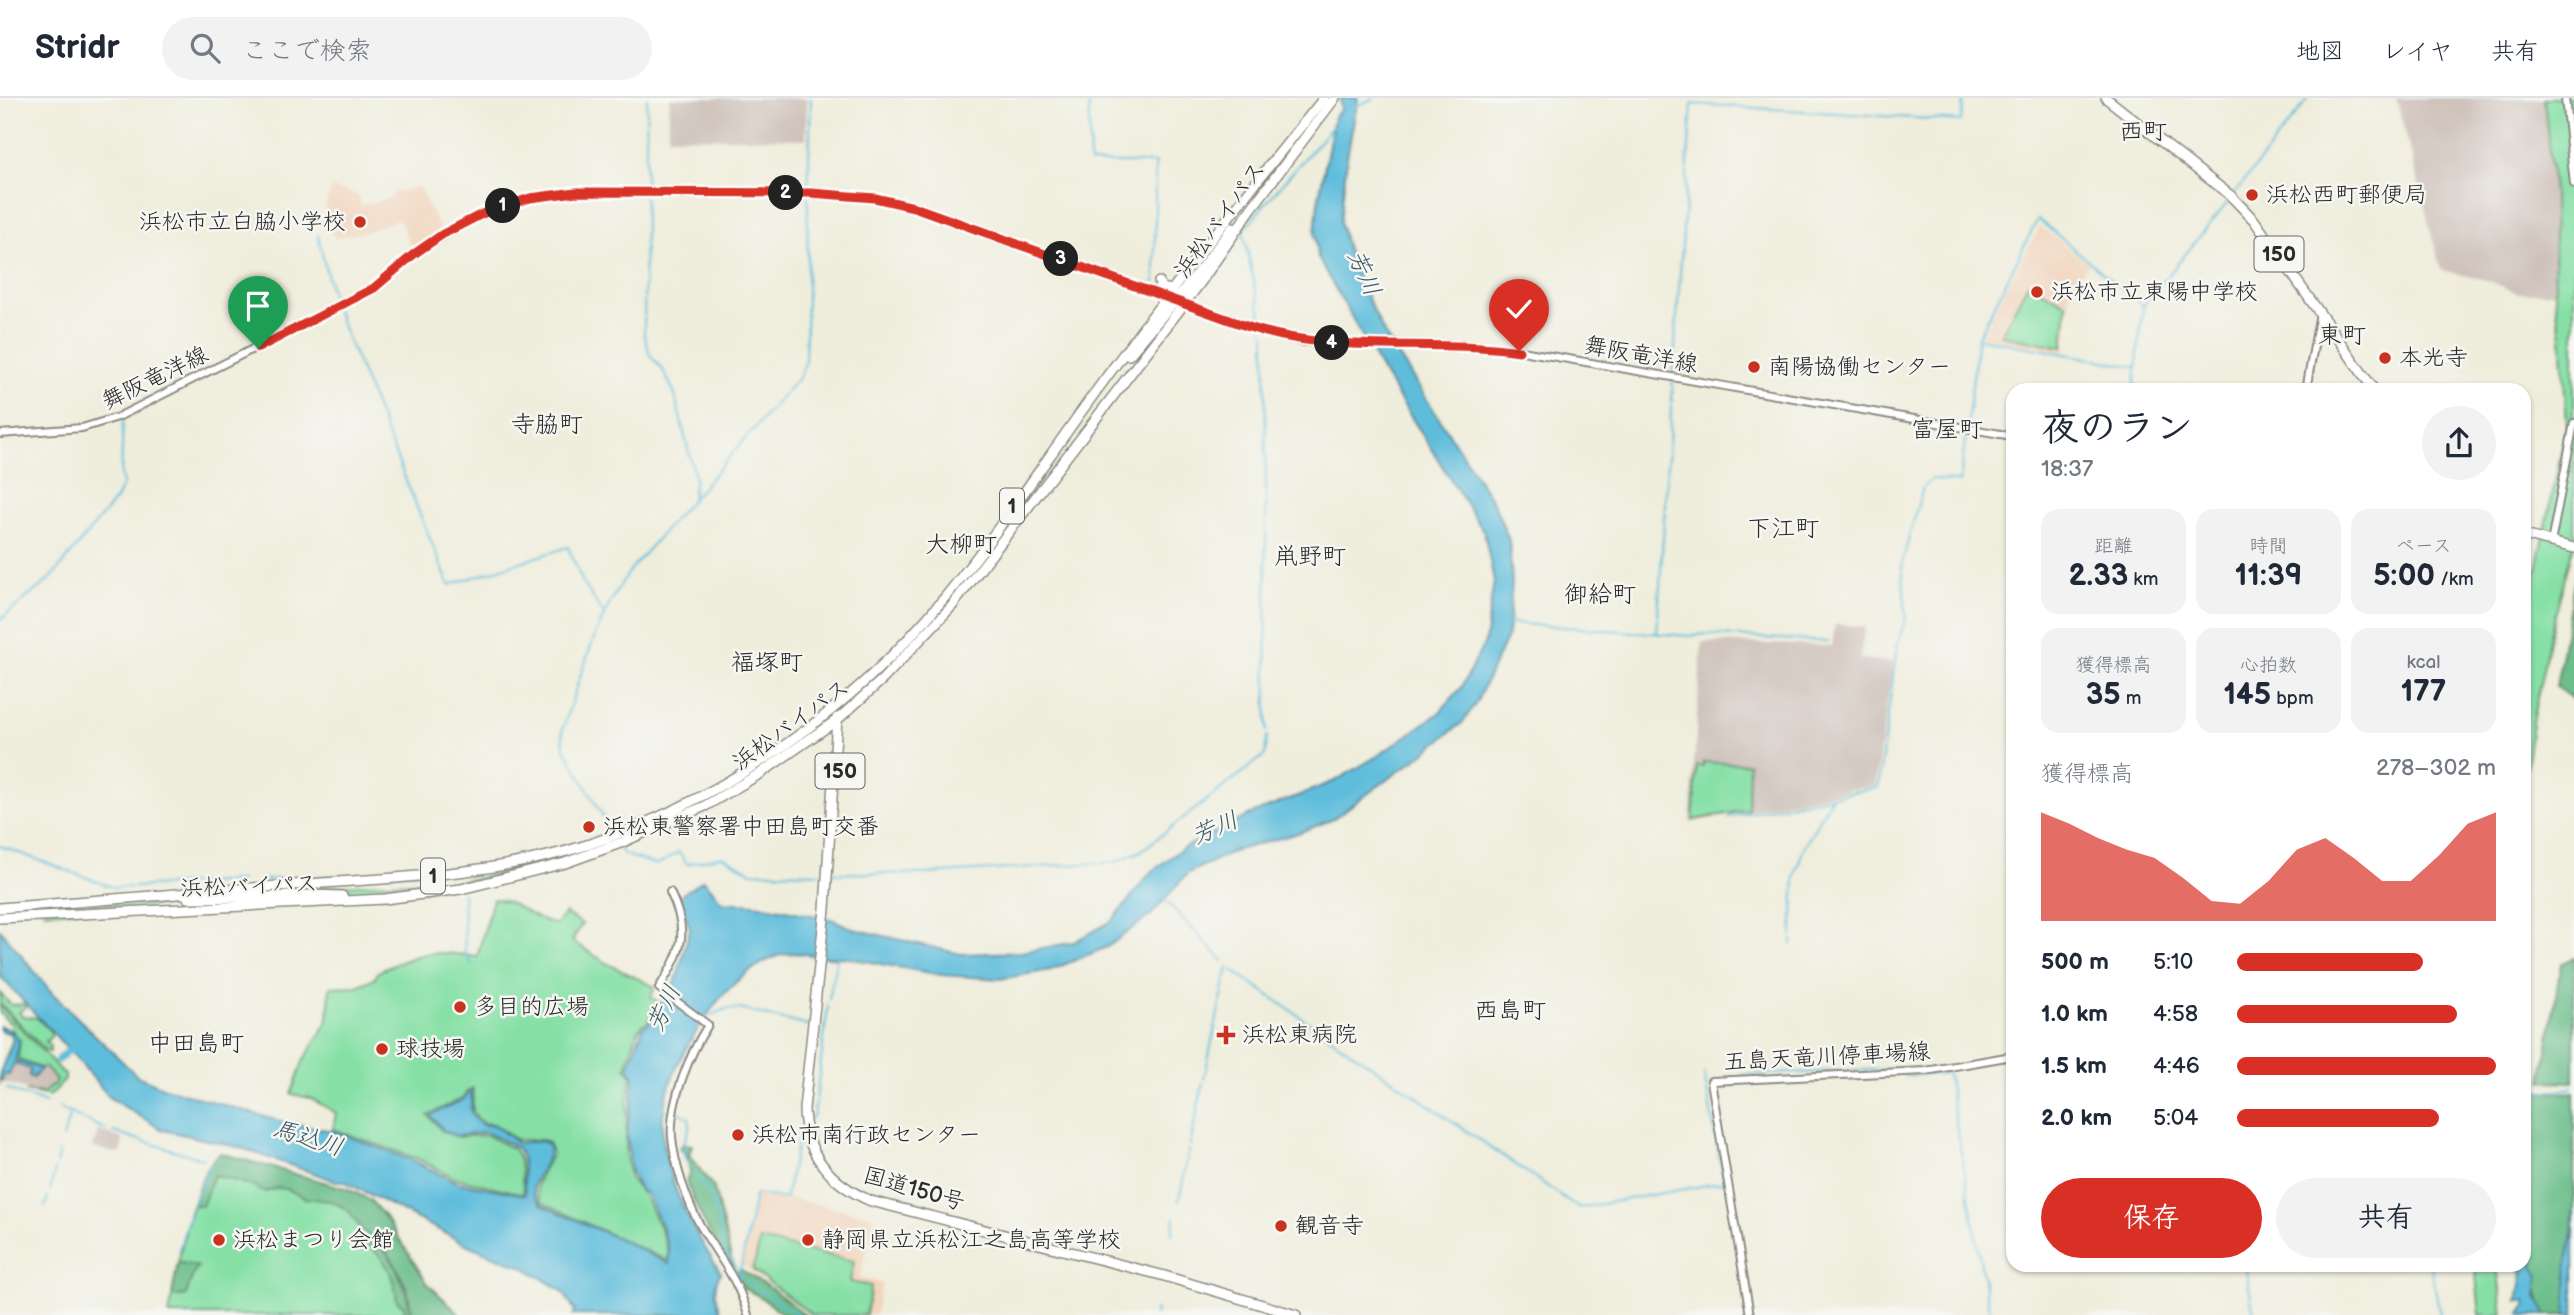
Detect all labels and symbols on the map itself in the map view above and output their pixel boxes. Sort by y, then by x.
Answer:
district label: 西町 [2119,117,2167,146]
street label: 浜松バイパス [1168,156,1272,284]
pin: 2 [768,176,804,210]
place label: 浜松西町郵便局 [2266,181,2427,209]
marker: 浜松西町郵便局 [2244,187,2260,203]
pin: 1 [486,188,520,224]
place label: 浜松市立白脇小学校 [139,208,346,236]
marker: 浜松市立白脇小学校 [352,214,368,230]
road number: 150 [2254,236,2304,272]
pin: 3 [1044,242,1078,276]
water label: 芳川 [1341,245,1387,301]
pin [228,276,288,348]
place label: 浜松市立東陽中学校 [2051,278,2258,306]
pin [1489,279,1549,351]
marker: 浜松市立東陽中学校 [2029,284,2045,300]
district label: 東町 [2318,321,2366,350]
pin: 4 [1314,326,1350,360]
street label: 舞阪竜洋線 [1582,331,1700,379]
street label: 舞阪竜洋線 [97,340,213,416]
place label: 本光寺 [2399,344,2468,372]
marker: 本光寺 [2377,350,2393,366]
place label: 南陽協働センター [1768,353,1951,381]
marker: 南陽協働センター [1746,359,1762,375]
district label: 寺脇町 [511,410,583,439]
district label: 富屋町 [1911,415,1983,444]
road number: 1 [1000,488,1024,524]
district label: 下江町 [1747,514,1819,543]
district label: 大柳町 [925,530,997,559]
district label: 鼡野町 [1274,542,1346,571]
district label: 御給町 [1564,580,1636,609]
district label: 福塚町 [731,648,803,677]
street label: 浜松バイパス [727,673,855,777]
road number: 150 [816,754,864,788]
water label: 芳川 [1187,805,1243,851]
place label: 浜松東警察署中田島町交番 [603,813,879,841]
marker: 浜松東警察署中田島町交番 [581,819,597,835]
road number: 1 [421,858,445,894]
street label: 浜松バイパス [180,870,318,902]
water label: 芳川 [641,980,687,1036]
place label: 多目的広場 [474,993,589,1021]
district label: 西島町 [1474,996,1546,1025]
marker: 多目的広場 [452,999,468,1015]
place label: 浜松東病院 [1242,1021,1357,1049]
marker: 浜松東病院 [1216,1025,1236,1045]
district label: 中田島町 [148,1029,244,1058]
place label: 球技場 [396,1035,465,1063]
street label: 五島天竜川停車場線 [1723,1038,1931,1076]
marker: 球技場 [374,1041,390,1057]
water label: 馬込川 [269,1114,347,1162]
place label: 浜松市南行政センター [752,1121,981,1149]
marker: 浜松市南行政センター [730,1127,746,1143]
street label: 国道150号 [860,1161,968,1217]
place label: 観音寺 [1295,1212,1364,1240]
marker: 観音寺 [1273,1218,1289,1234]
place label: 浜松まつり会館 [233,1226,394,1254]
place label: 静岡県立浜松江之島高等学校 [822,1226,1121,1254]
marker: 浜松まつり会館 [211,1232,227,1248]
marker: 静岡県立浜松江之島高等学校 [800,1232,816,1248]

